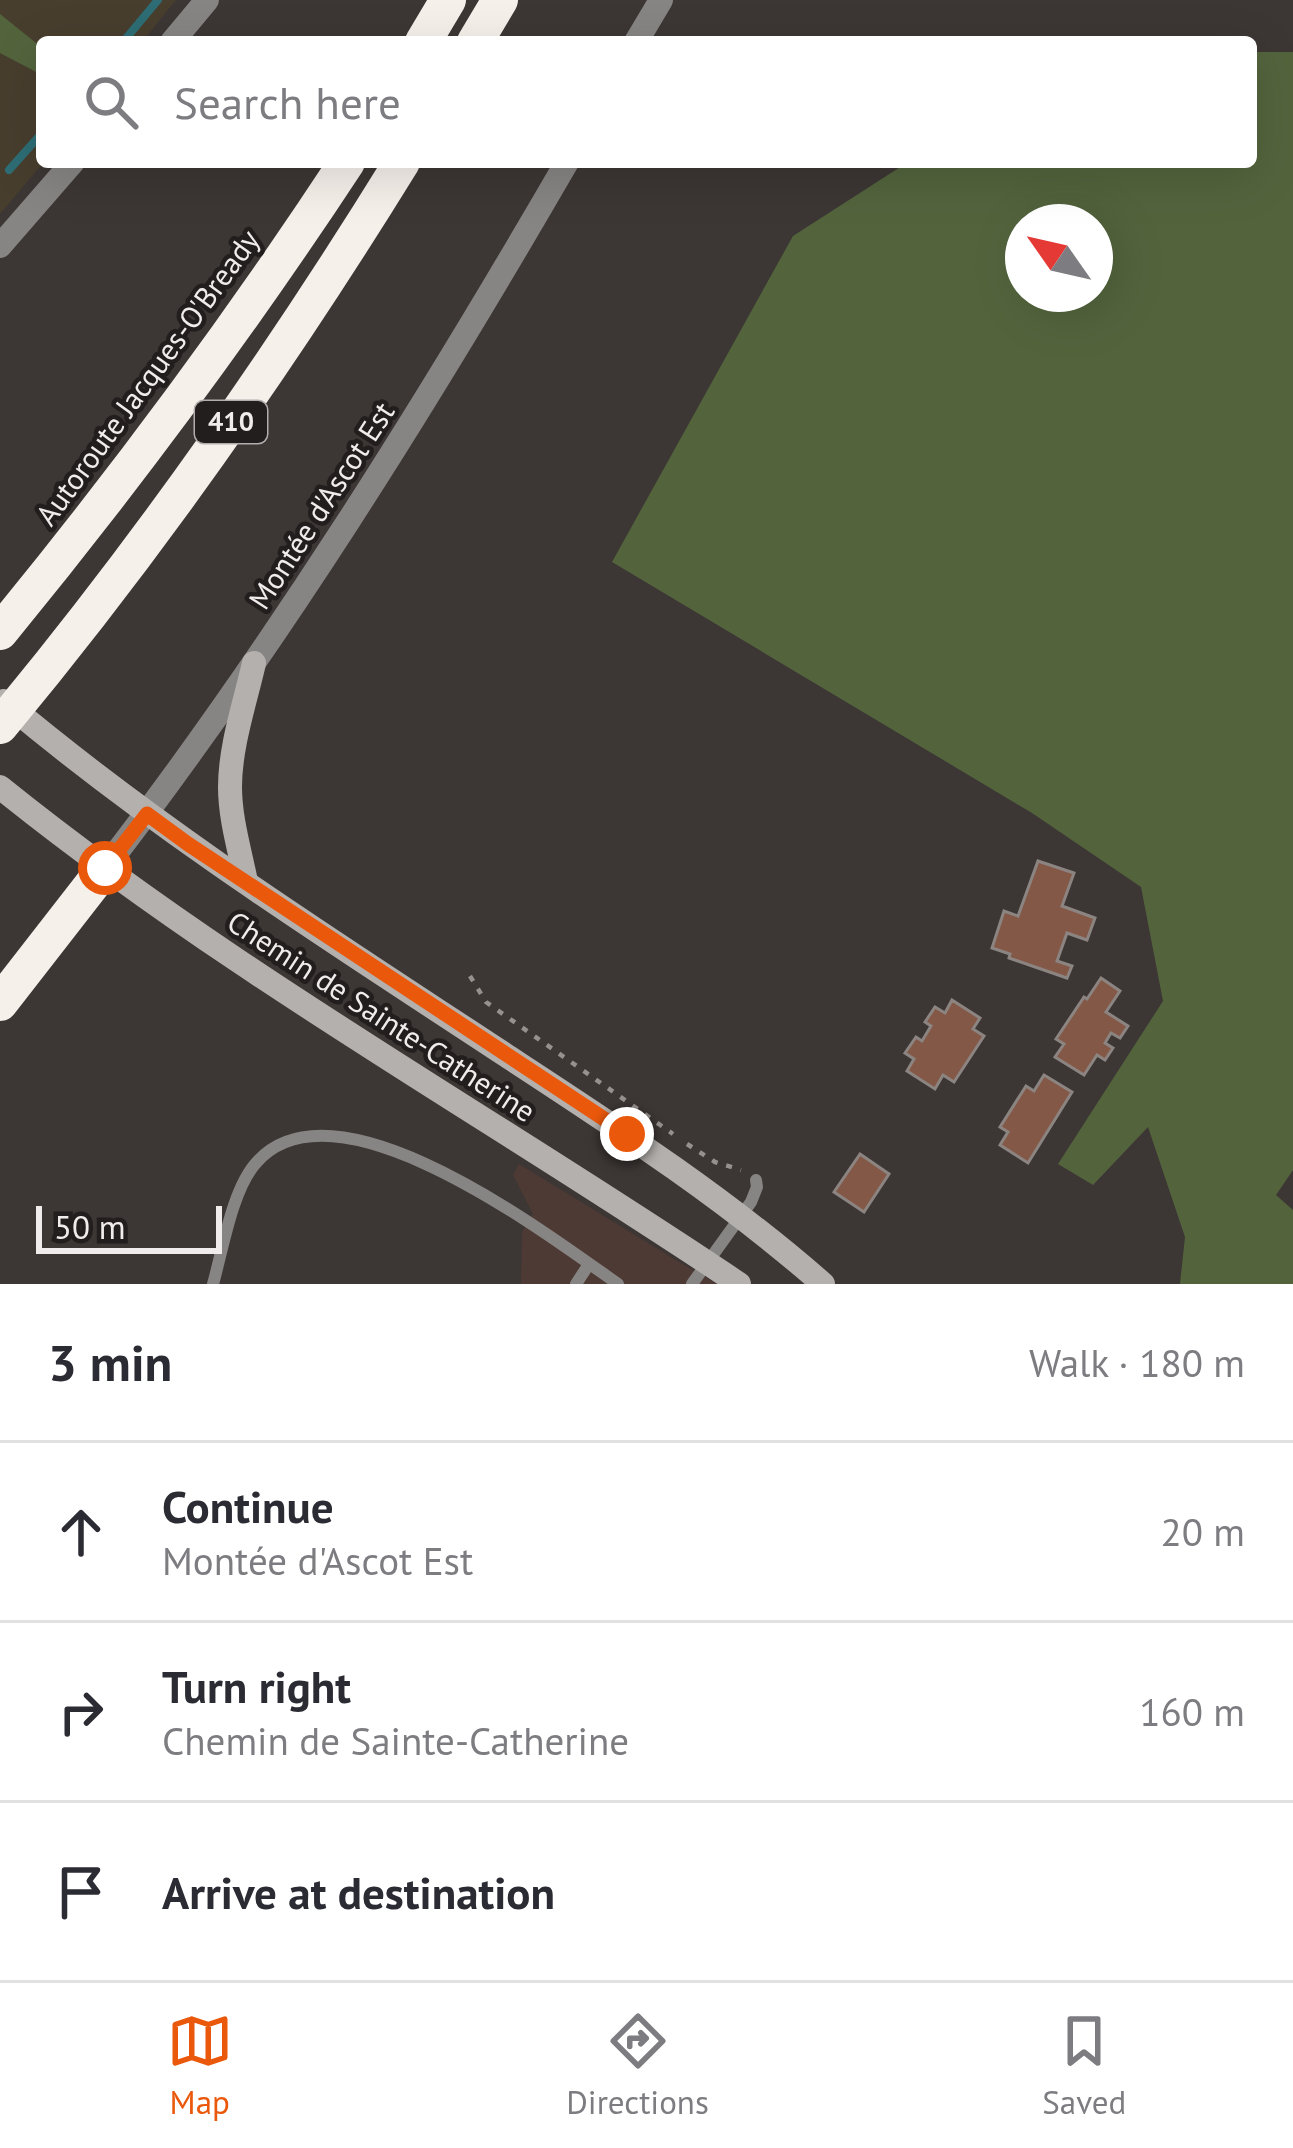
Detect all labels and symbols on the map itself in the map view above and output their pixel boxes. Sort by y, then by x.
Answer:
north arrow [1005,204,1113,312]
street label: Autoroute Jacques-O'Bready [26,221,267,533]
street label: Montée d'Ascot Est [239,394,402,616]
road number: 410 [195,401,267,443]
route start [78,841,132,895]
street label: Chemin de Sainte-Catherine [221,902,543,1130]
route end [600,1107,654,1161]
scale bar [36,1200,222,1253]

